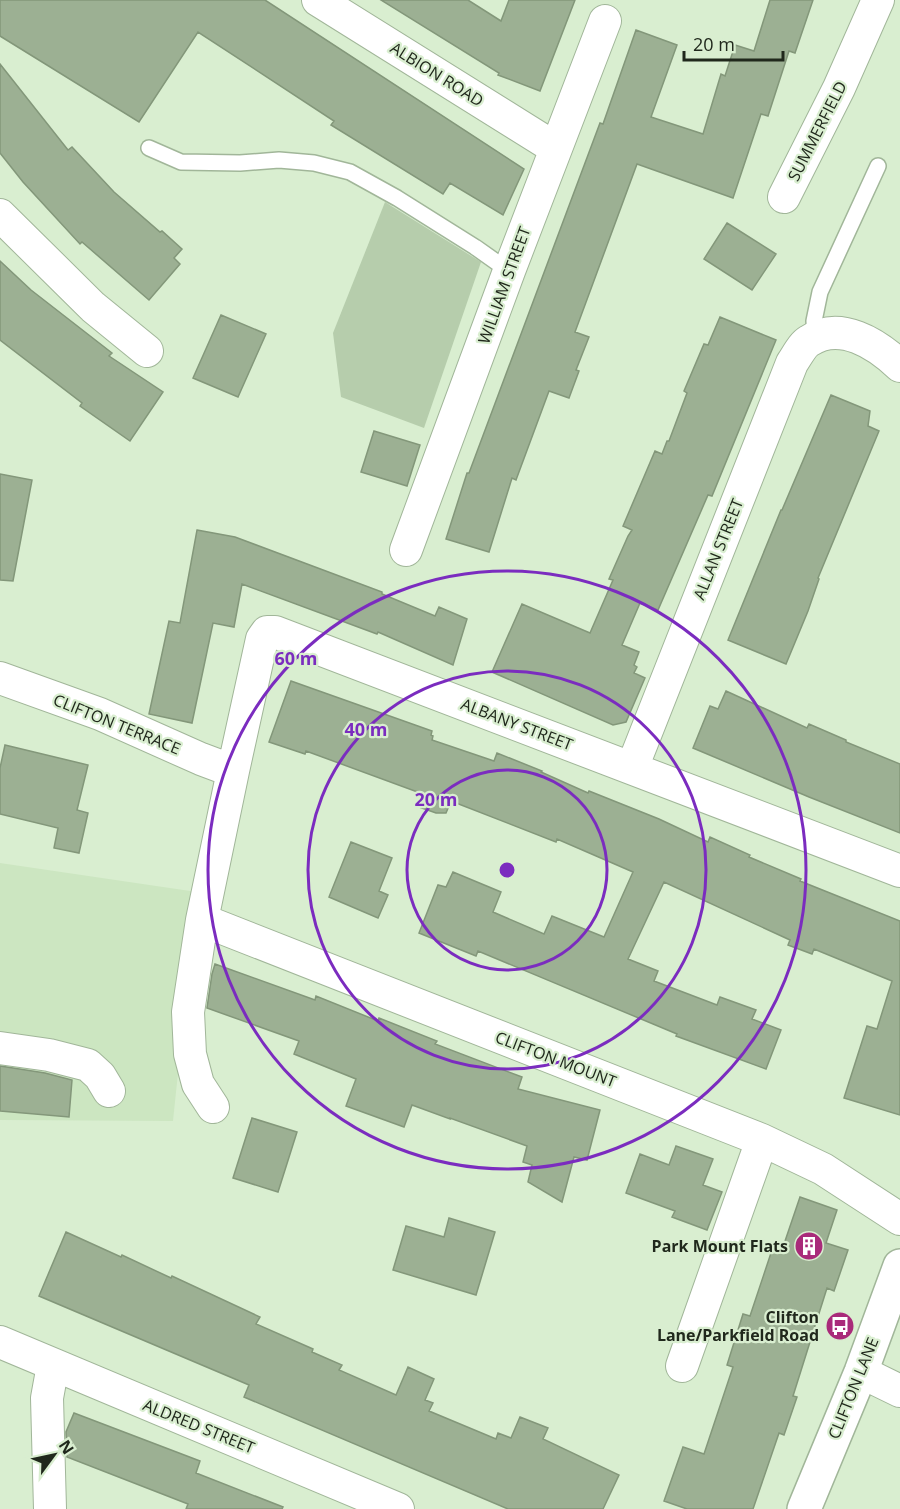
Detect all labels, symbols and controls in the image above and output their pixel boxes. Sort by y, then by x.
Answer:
scale bar [684,24,783,62]
text: 20 m [693,32,735,56]
street label: ALBION ROAD [386,37,488,111]
street label: SUMMERFIELD [782,77,852,185]
street label: WILLIAM STREET [473,223,535,347]
street label: ALLAN STREET [688,495,748,603]
text: 60 m [275,646,317,670]
street label: CLIFTON TERRACE [50,688,184,760]
street label: ALBANY STREET [458,693,576,756]
text: 40 m [345,717,387,741]
text: 20 m [415,787,457,811]
centre of rings [497,860,517,880]
street label: CLIFTON MOUNT [492,1026,620,1092]
building icon: Park Mount Flats [793,1230,825,1262]
place label: Park Mount Flats [652,1235,788,1257]
place label: Clifton Lane/Parkfield Road [657,1306,819,1346]
bus stop icon: Clifton Lane/Parkfield Road [824,1310,856,1342]
street label: CLIFTON LANE [823,1334,883,1442]
street label: ALDRED STREET [140,1394,258,1458]
north arrow [24,1425,84,1485]
text: N [54,1435,79,1458]

